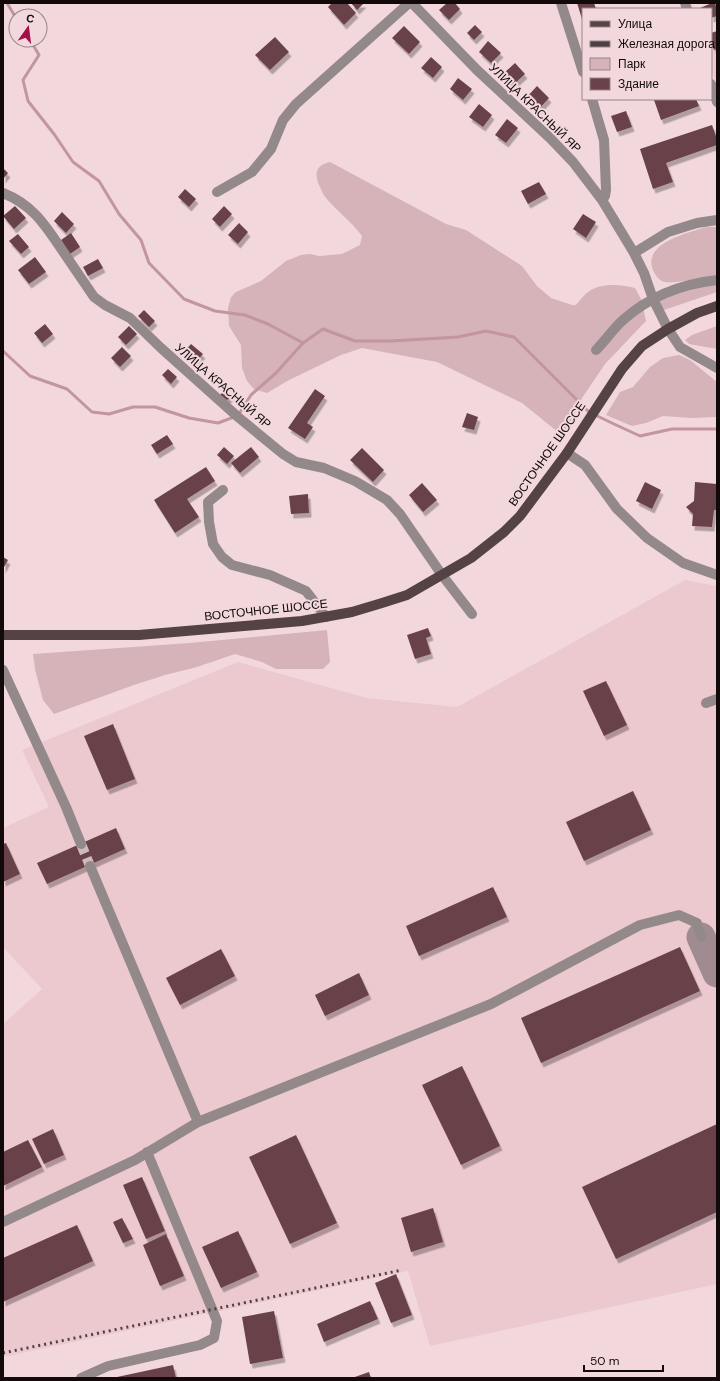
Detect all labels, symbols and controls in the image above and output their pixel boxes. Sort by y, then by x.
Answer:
north arrow [8,8,48,48]
legend [582,8,712,100]
text: С [25,11,36,26]
text: Улица [618,16,652,32]
text: Железная дорога [618,36,715,52]
text: Парк [618,56,646,72]
street label: УЛИЦА КРАСНЫЙ ЯР [486,60,584,156]
text: Здание [618,76,659,92]
street label: УЛИЦА КРАСНЫЙ ЯР [172,340,274,432]
street label: ВОСТОЧНОЕ ШОССЕ [505,399,589,509]
street label: ВОСТОЧНОЕ ШОССЕ [204,596,328,624]
scale bar [584,1347,663,1373]
text: 50 m [590,1353,619,1369]

